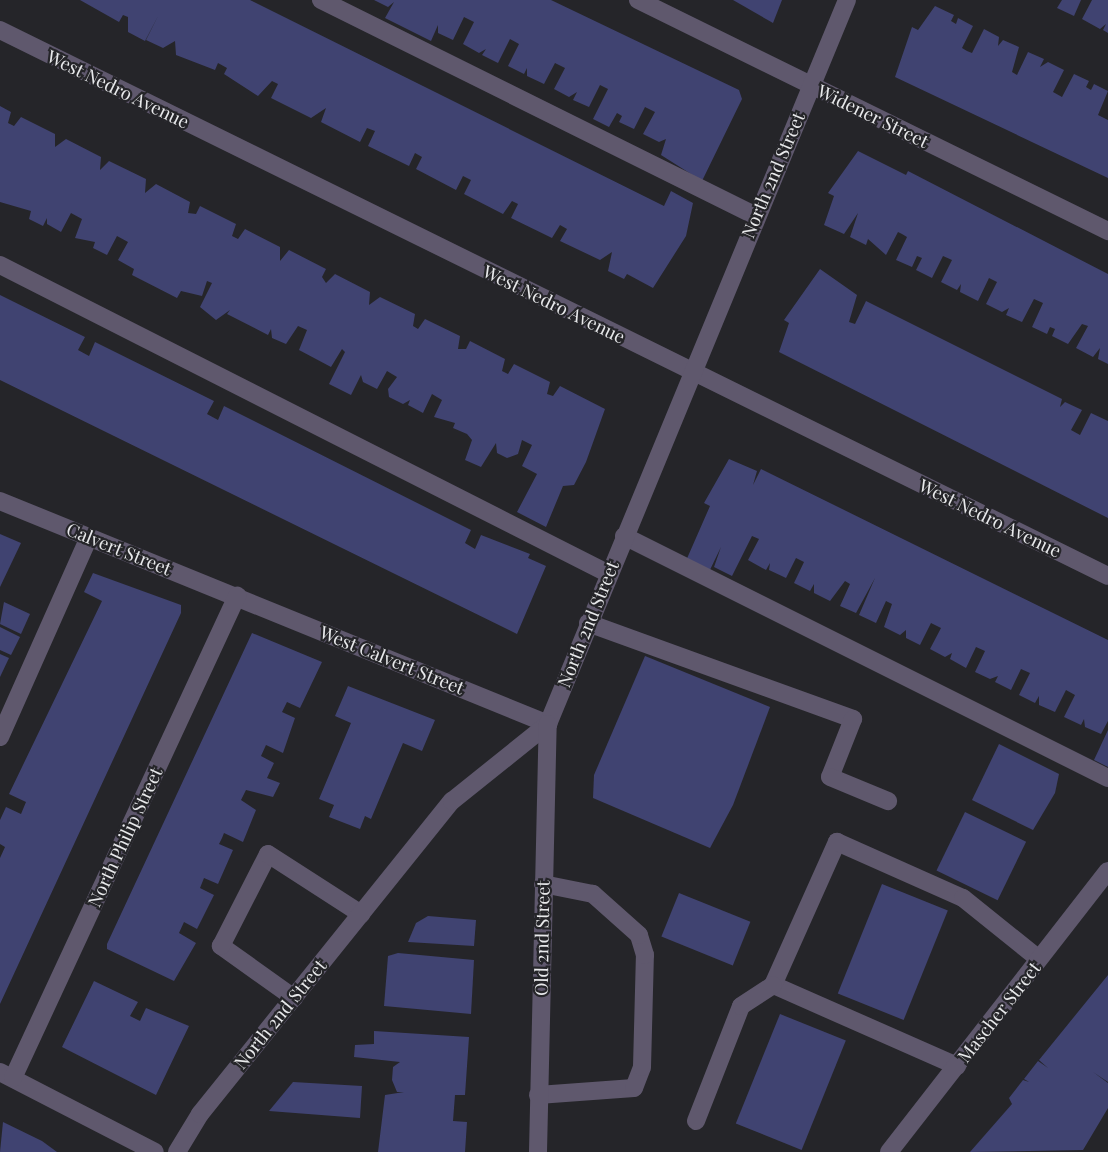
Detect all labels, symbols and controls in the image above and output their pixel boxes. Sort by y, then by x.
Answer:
street label: West Nedro Avenue [43,45,193,133]
street label: Widener Street [814,80,932,152]
street label: North 2nd Street [737,109,809,241]
street label: West Nedro Avenue [479,260,629,348]
street label: West Nedro Avenue [915,474,1065,562]
street label: Calvert Street [63,518,175,580]
street label: North 2nd Street [553,558,623,690]
street label: West Calvert Street [316,621,468,699]
street label: North Philip Street [83,764,167,910]
street label: Old 2nd Street [530,880,554,996]
street label: North 2nd Street [229,955,331,1073]
street label: Mascher Street [953,957,1045,1067]

